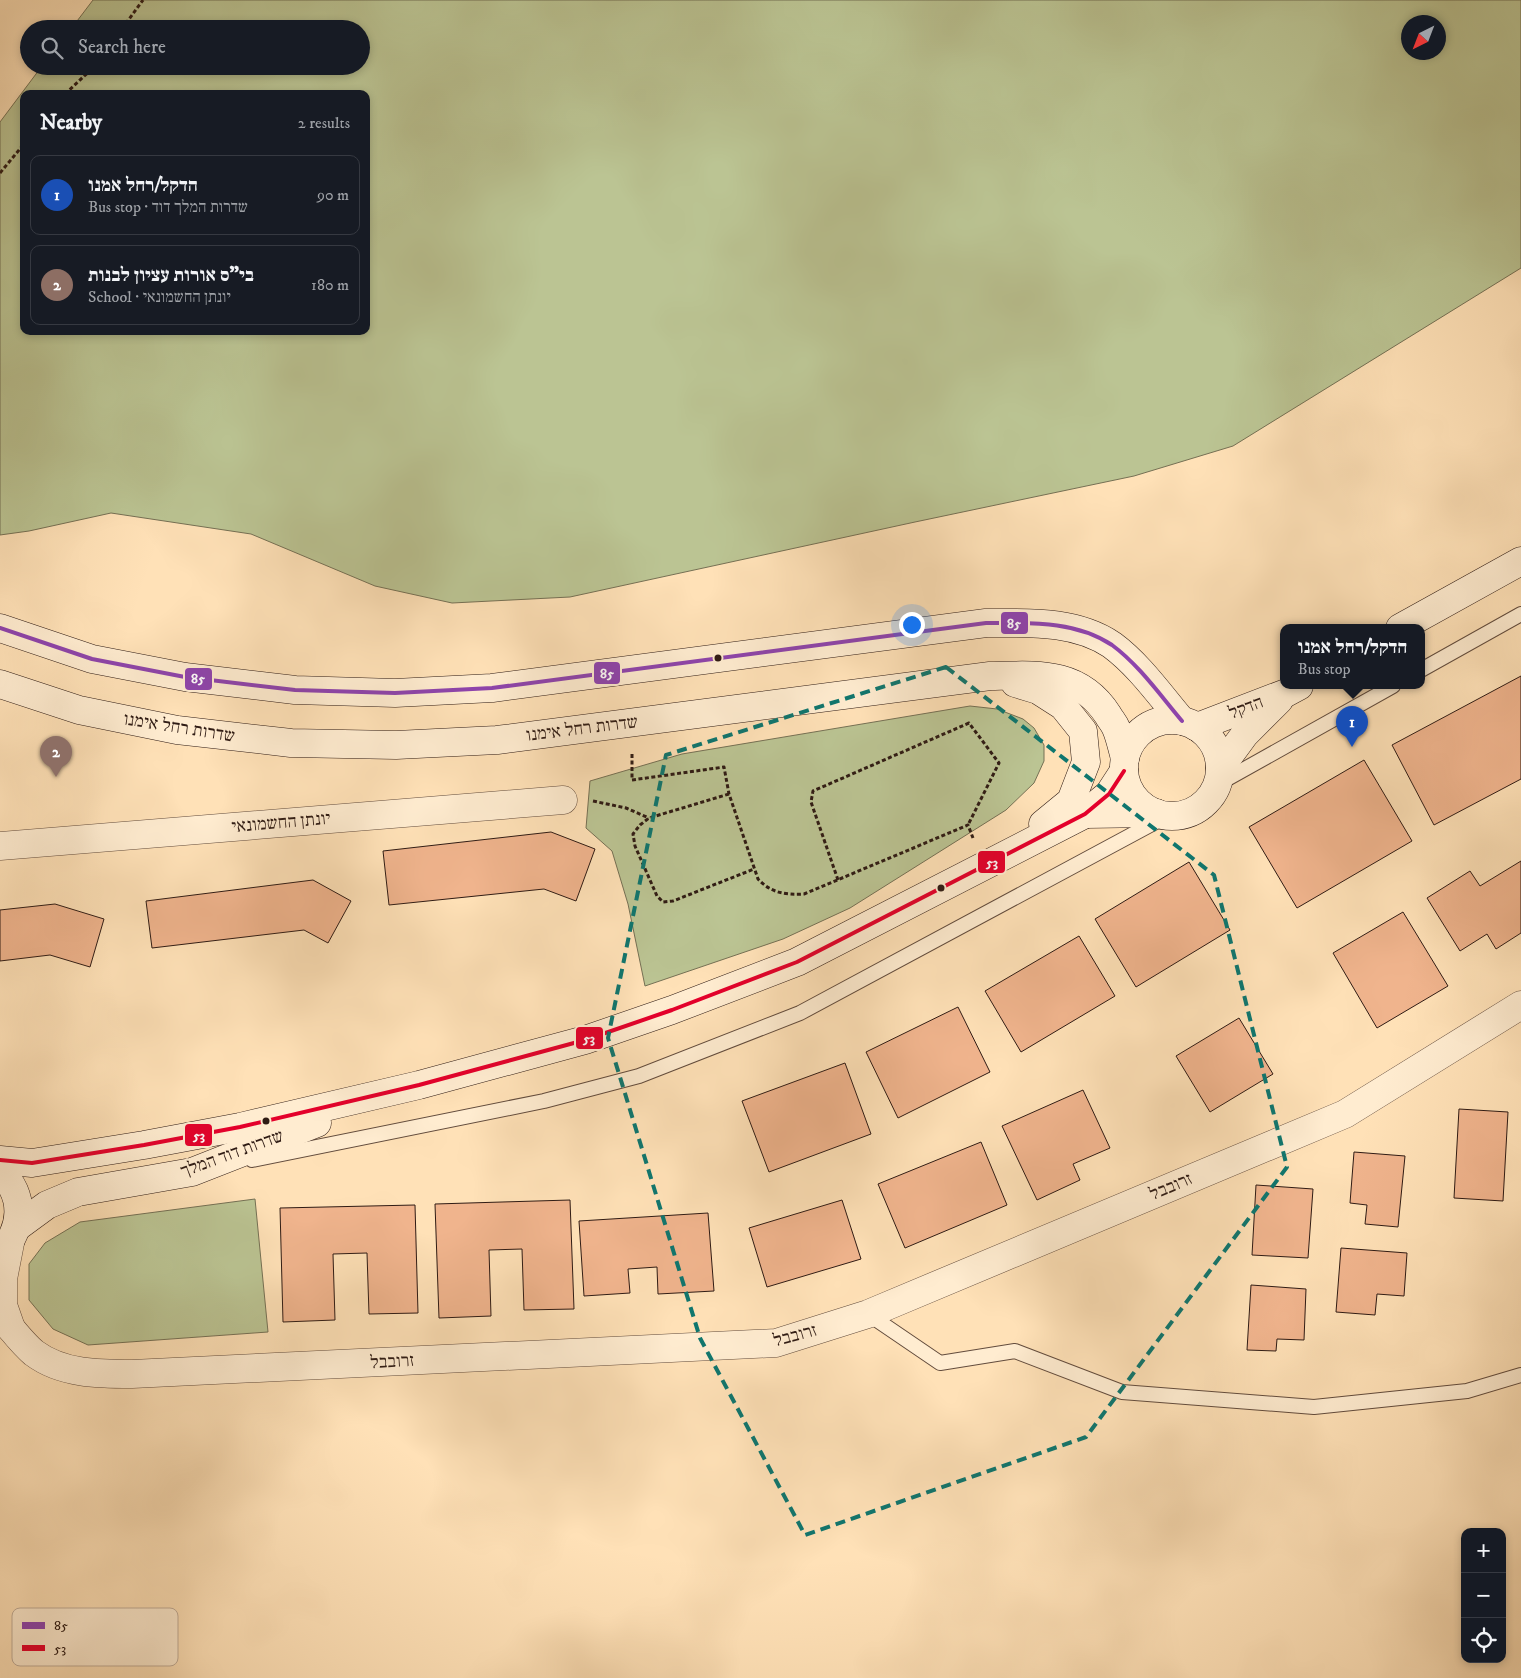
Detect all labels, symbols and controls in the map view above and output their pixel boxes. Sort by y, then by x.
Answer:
north arrow [1401,15,1446,60]
search box [20,20,370,75]
icon: search [38,34,66,62]
text: Search here [78,36,166,59]
text: Nearby [40,110,102,136]
text: 2 results [298,113,350,133]
text: הדקל/רחל אמנו [88,174,198,197]
text: 1 [54,185,60,205]
text: 90 m [317,185,349,205]
text: Bus stop · שדרות המלך דוד [88,197,248,217]
text: בי"ס אורות עציון לבנות [88,264,254,287]
text: 2 [53,275,61,295]
text: 180 m [311,275,349,295]
text: School · יונתן החשמונאי [88,287,231,307]
line badge: 85 [1000,611,1029,635]
your location [899,612,925,638]
text: 85 [1007,615,1021,633]
popup [1280,624,1425,689]
text: הדקל/רחל אמנו [1298,636,1407,659]
unlabelled marker [713,653,723,663]
text: Bus stop [1298,659,1350,679]
line badge: 85 [593,661,621,685]
text: 85 [600,665,614,683]
line badge: 85 [184,667,213,691]
text: 85 [191,670,205,688]
street label: הדקל [1226,691,1266,725]
pin: 1 [1336,706,1368,747]
street label: שדרות רחל אימנו [122,708,236,748]
street label: שדרות רחל אימנו [525,711,639,747]
pin: 2 [40,736,72,777]
street label: יונתן החשמונאי [231,808,331,838]
line badge: 53 [977,850,1006,874]
text: 53 [985,854,998,872]
unlabelled marker [936,883,946,893]
line badge: 53 [575,1026,604,1050]
text: 53 [582,1030,595,1048]
unlabelled marker [261,1116,271,1126]
line badge: 53 [184,1123,213,1147]
street label: שדרות דוד המלך [177,1125,287,1183]
text: 53 [192,1127,205,1145]
street label: זרובבל [1146,1168,1196,1206]
street label: זרובבל [771,1320,819,1352]
street label: זרובבל [369,1350,415,1374]
map controls [1461,1528,1506,1663]
button: + [1461,1528,1506,1573]
button: − [1461,1573,1506,1618]
legend [12,1608,178,1666]
text: 85 [54,1617,68,1635]
button: locate [1461,1618,1506,1663]
text: 53 [54,1640,66,1658]

